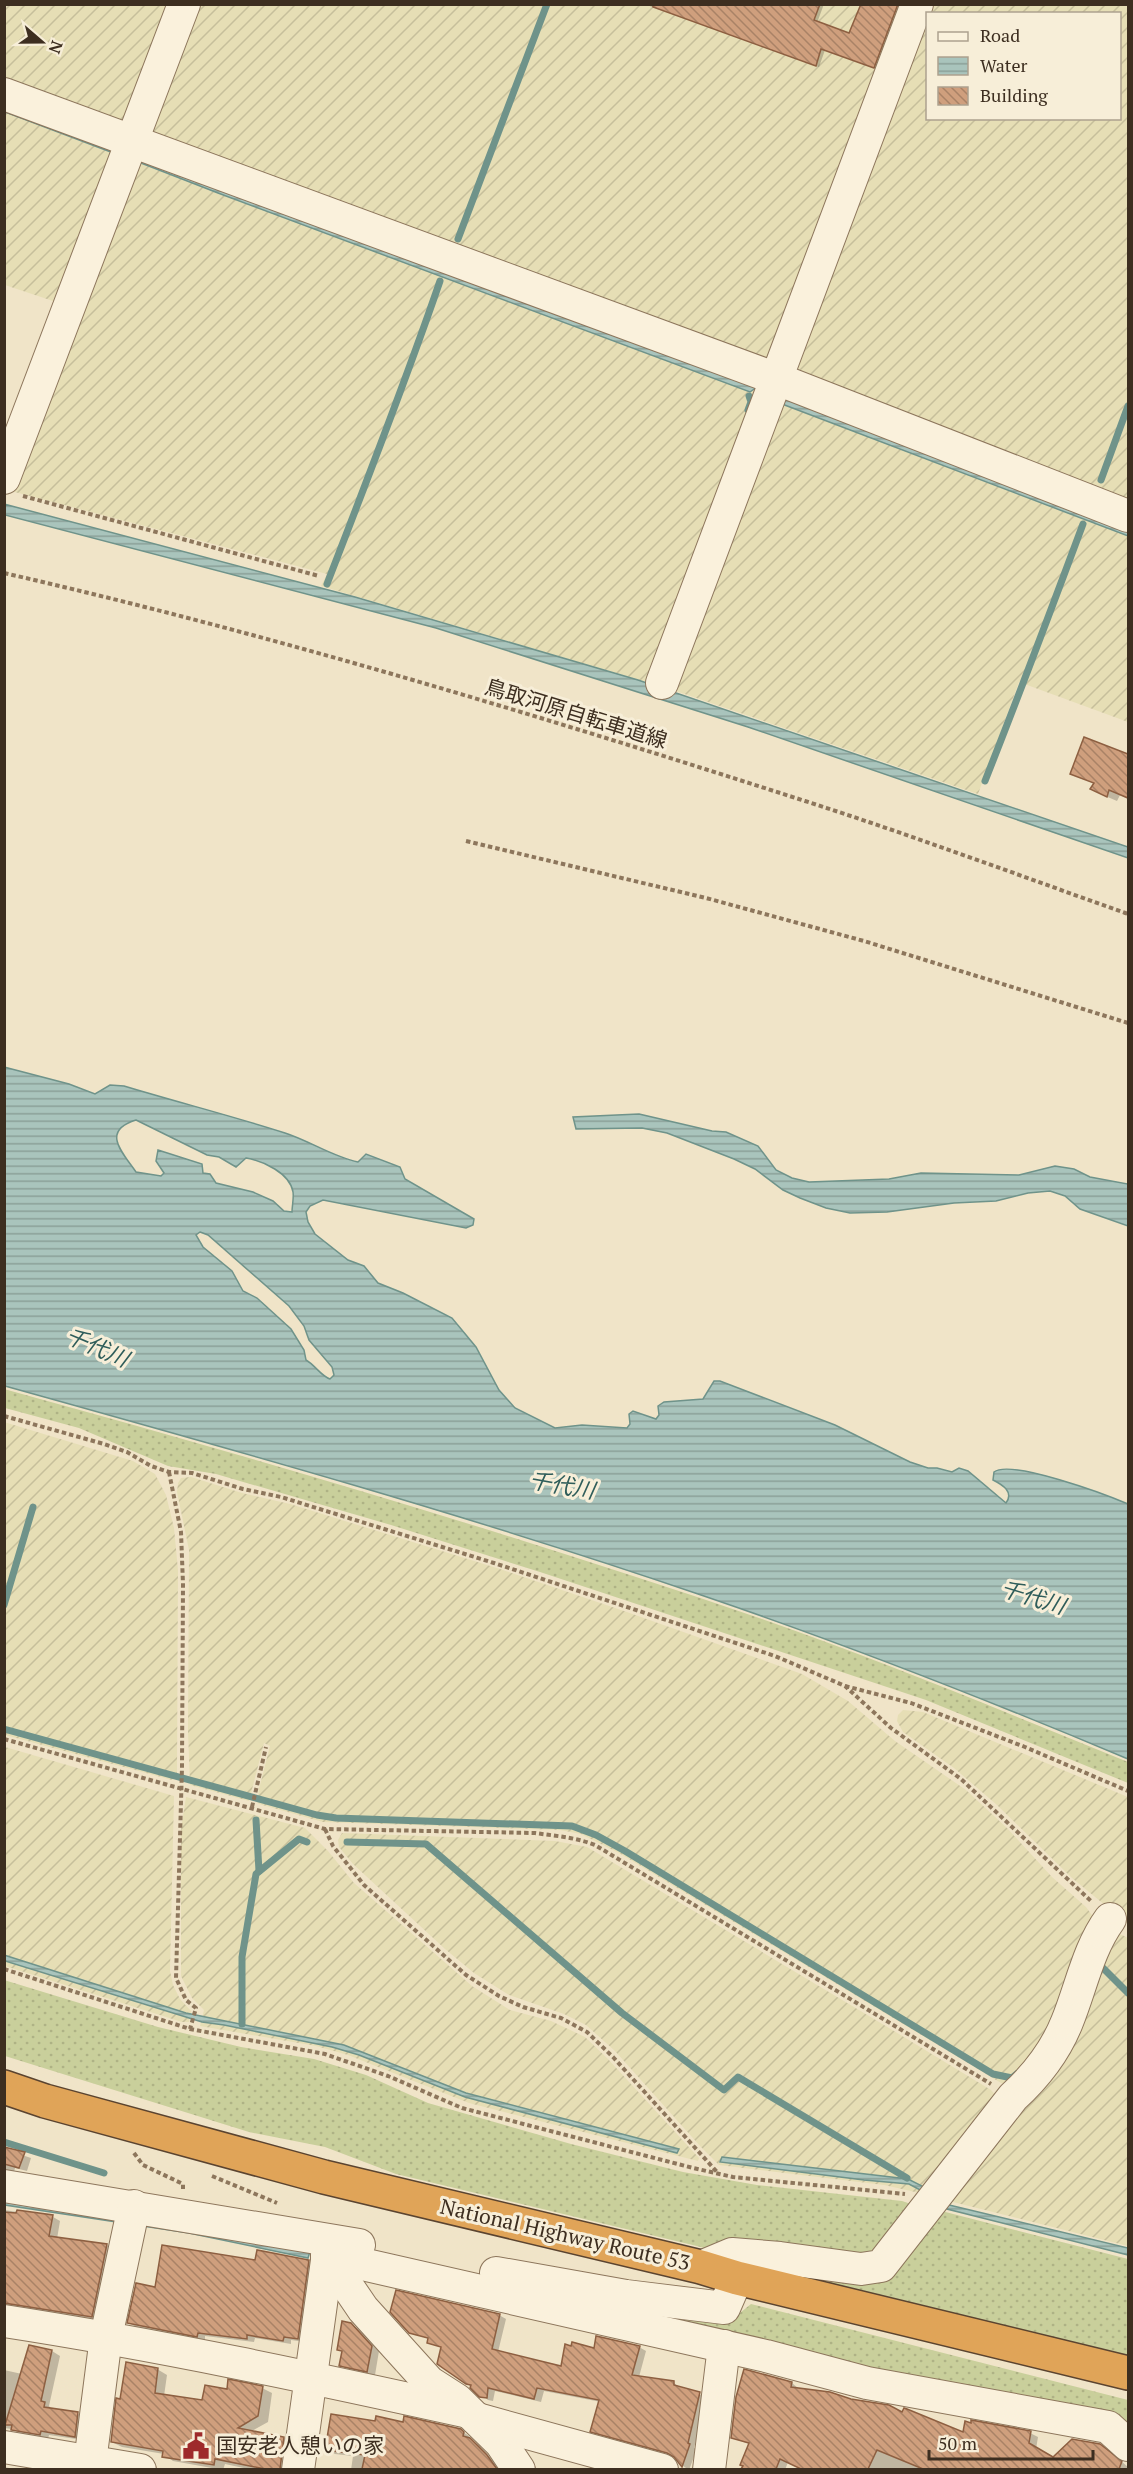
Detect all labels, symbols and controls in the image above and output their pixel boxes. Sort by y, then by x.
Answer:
north arrow [12,12,72,72]
legend [926,12,1121,120]
text: Road [980,23,1020,47]
text: N [44,38,69,57]
text: Water [980,53,1027,77]
text: Building [980,83,1048,107]
street label: 鳥取河原自転車道線 [482,672,671,754]
water label: 千代川 [61,1320,135,1374]
water label: 千代川 [527,1464,599,1505]
water label: 千代川 [997,1573,1071,1621]
street label: National Highway Route 53 [438,2192,693,2276]
scale bar [929,2423,1092,2461]
public building icon: 国安老人憩いの家 [181,2431,211,2461]
place label: 国安老人憩いの家 [216,2431,384,2459]
text: 50 m [938,2431,978,2455]

